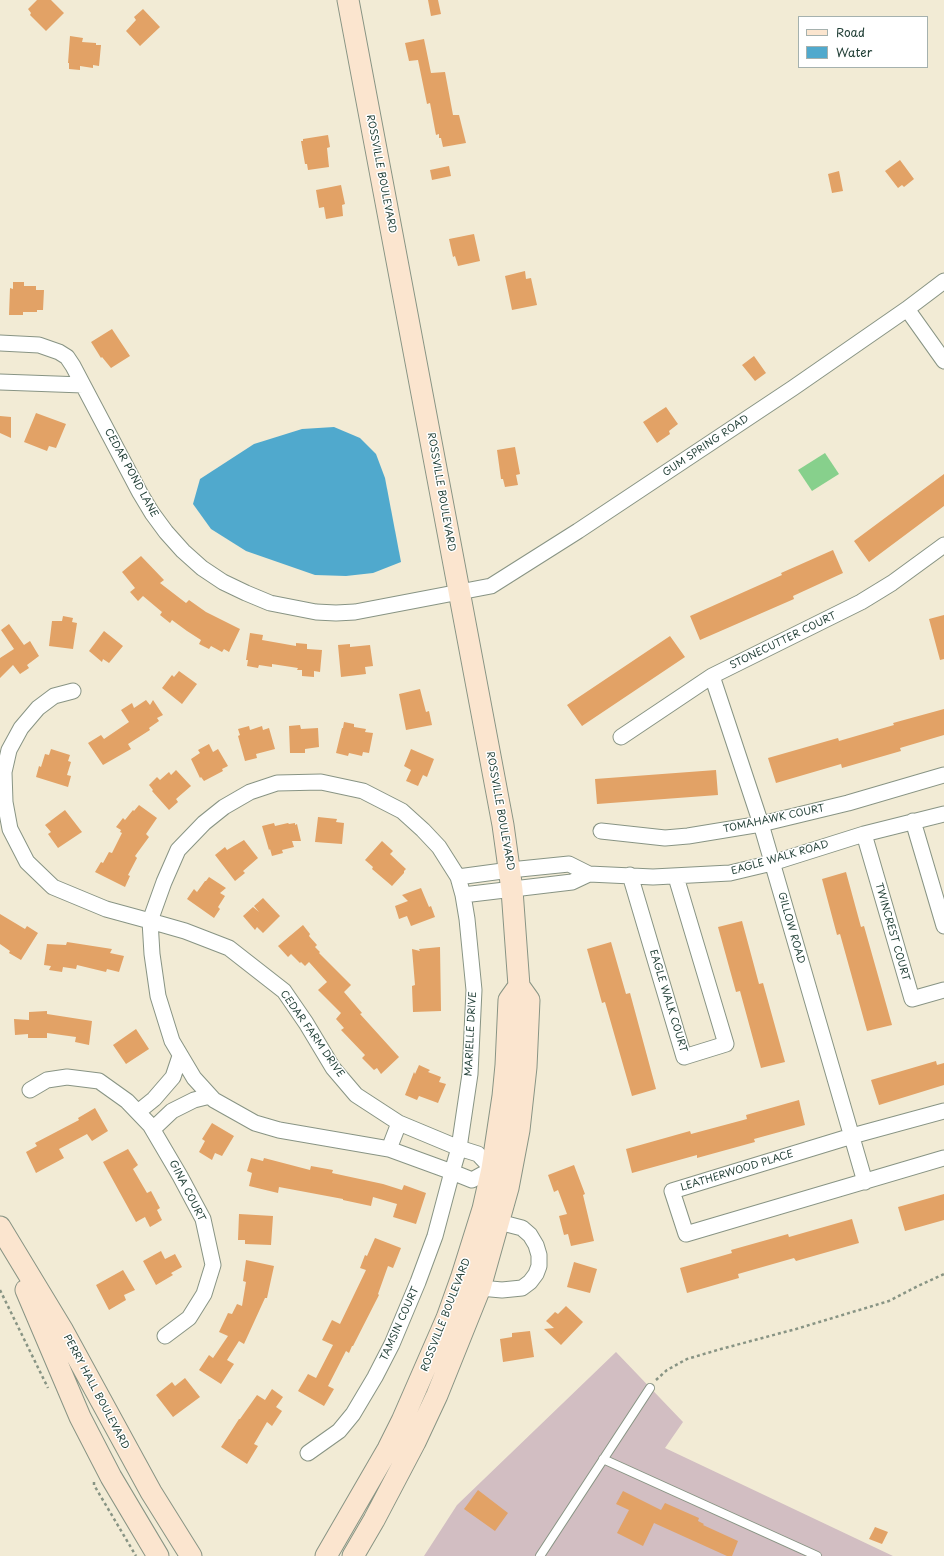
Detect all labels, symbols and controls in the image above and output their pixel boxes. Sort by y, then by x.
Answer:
legend [798,16,928,68]
text: Road [836,23,865,41]
text: Water [836,43,872,61]
street label: ROSSVILLE BOULEVARD [364,114,398,234]
street label: GUM SPRING ROAD [661,413,751,479]
street label: CEDAR POND LANE [102,427,160,519]
street label: ROSSVILLE BOULEVARD [425,432,457,552]
street label: STONECUTTER COURT [728,610,838,672]
street label: ROSSVILLE BOULEVARD [484,751,516,871]
street label: TOMAHAWK COURT [722,802,826,836]
street label: EAGLE WALK ROAD [730,838,830,878]
street label: TWINCREST COURT [872,882,912,982]
street label: GILLOW ROAD [775,891,807,965]
street label: EAGLE WALK COURT [647,948,689,1054]
street label: CEDAR FARM DRIVE [277,988,347,1080]
street label: MARIELLE DRIVE [463,991,479,1077]
street label: LEATHERWOOD PLACE [679,1148,795,1194]
street label: GINA COURT [166,1158,208,1224]
street label: ROSSVILLE BOULEVARD [419,1257,473,1373]
street label: TAMSIN COURT [378,1285,422,1363]
street label: PERRY HALL BOULEVARD [61,1333,131,1451]

